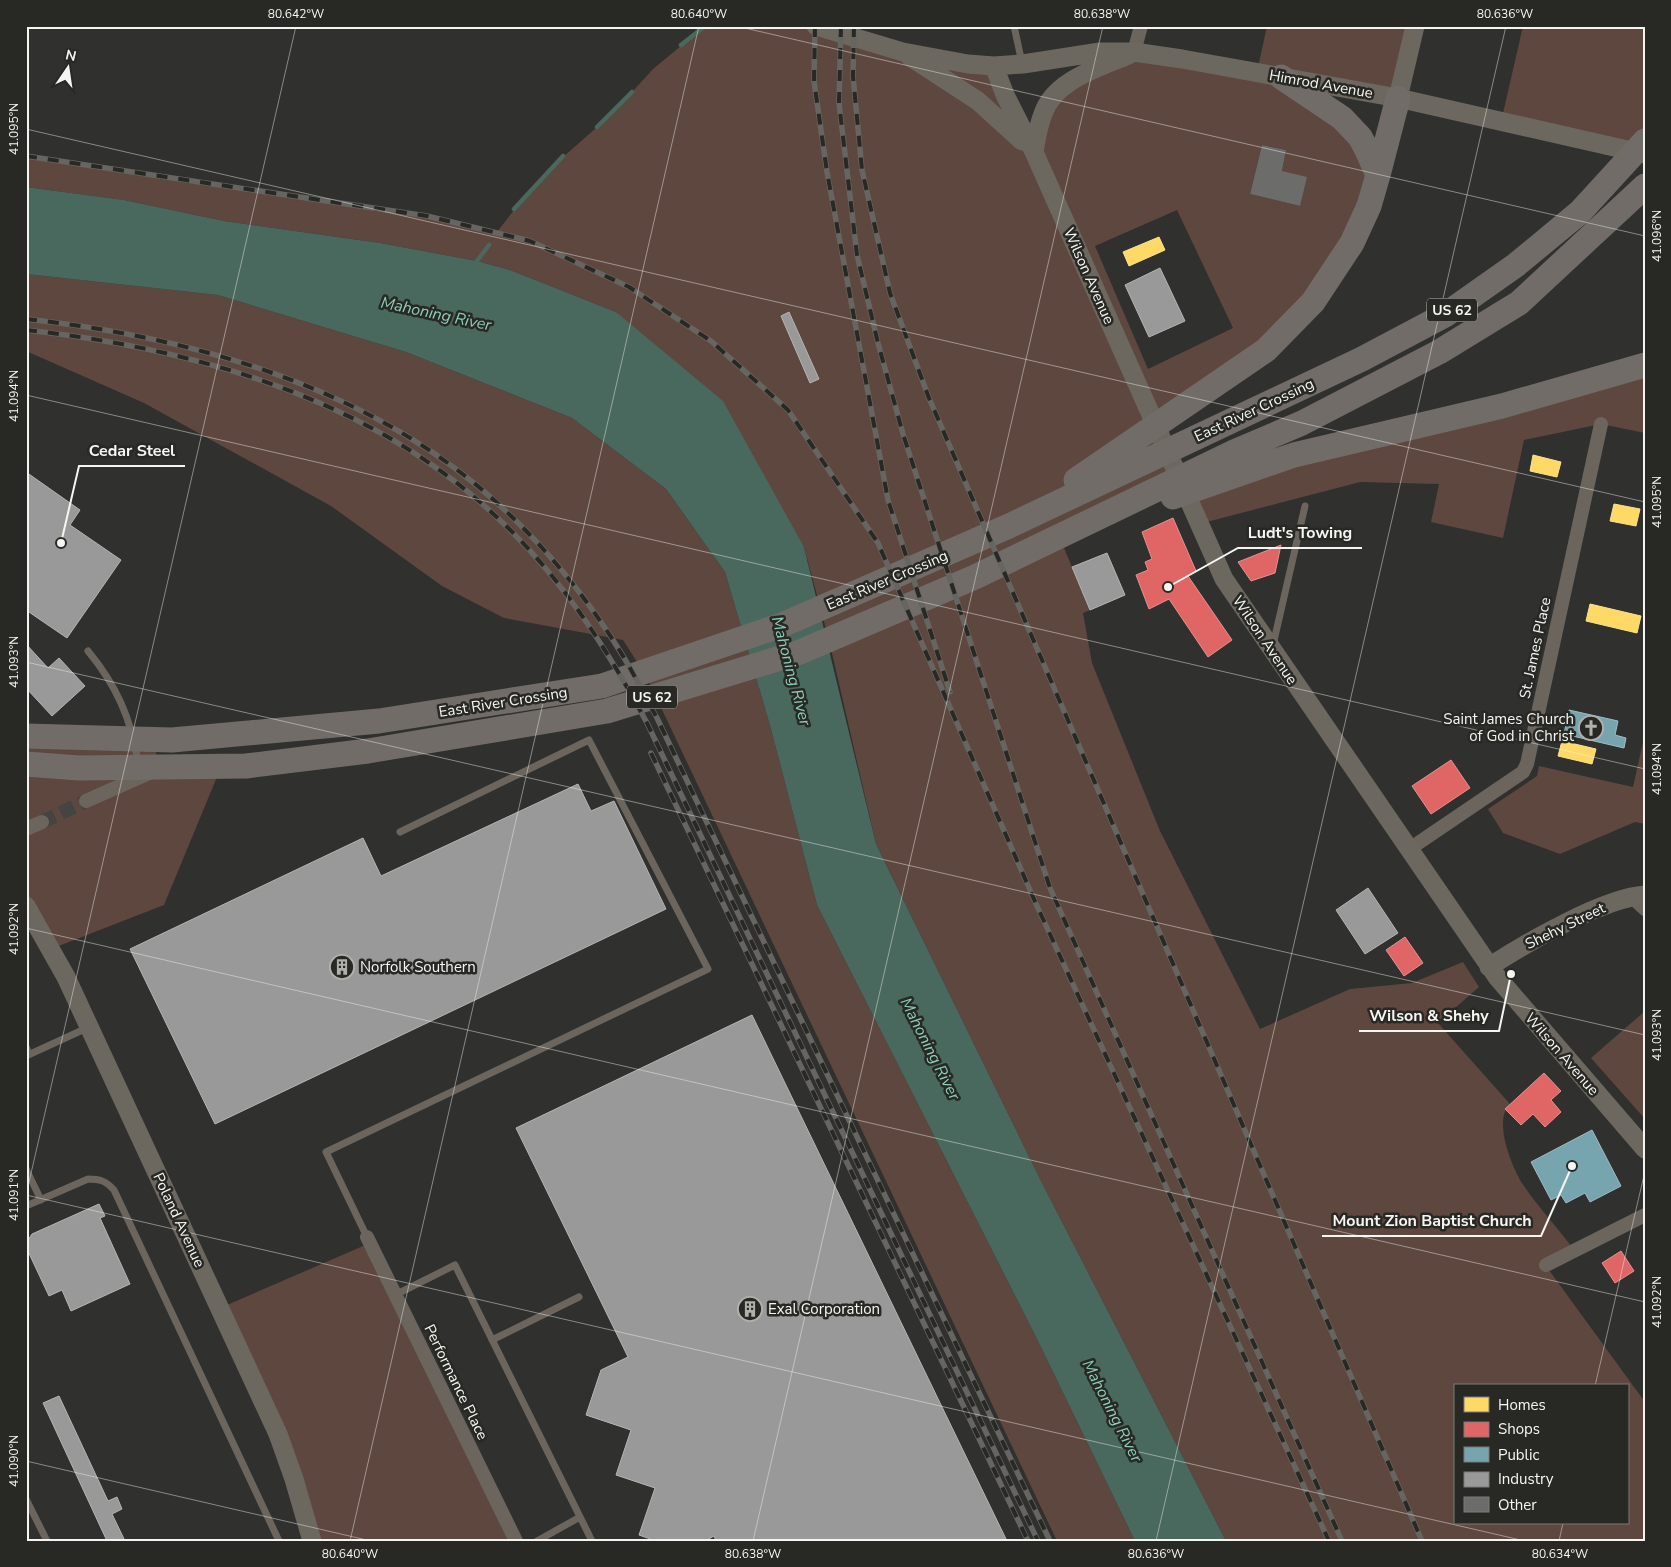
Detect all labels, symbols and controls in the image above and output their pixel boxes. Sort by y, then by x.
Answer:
text: 80.642°W [268,6,324,22]
text: 80.640°W [671,6,727,22]
text: 80.638°W [1074,6,1130,22]
text: 80.636°W [1477,6,1533,22]
north arrow [42,42,92,92]
text: N [64,45,78,66]
street label: Himrod Avenue [1268,65,1374,103]
text: 41.095°N [6,103,22,155]
text: 41.096°N [1649,210,1665,262]
street label: Wilson Avenue [1059,225,1119,327]
water label: Mahoning River [379,292,494,337]
road number: US 62 [1427,298,1477,322]
text: 41.094°N [6,370,22,422]
street label: East River Crossing [1191,373,1317,447]
callout: Cedar Steel [79,435,185,466]
text: Cedar Steel [89,440,175,462]
text: 41.095°N [1649,476,1665,528]
callout: Ludt's Towing [1238,517,1362,548]
text: Ludt's Towing [1248,522,1352,544]
street label: East River Crossing [823,545,951,615]
street label: Wilson Avenue [1228,592,1302,688]
street label: St. James Place [1514,595,1556,701]
water label: Mahoning River [766,614,816,729]
text: 41.093°N [6,636,22,688]
street label: East River Crossing [437,682,569,722]
road number: US 62 [627,686,677,709]
place label: Saint James Church of God in Christ [1443,709,1575,746]
church icon: Saint James Church of God in Christ [1578,715,1604,741]
text: 41.094°N [1649,743,1665,795]
street label: Shehy Street [1522,898,1609,954]
text: 41.092°N [6,903,22,955]
building icon: Norfolk Southern [329,954,355,980]
place label: Norfolk Southern [360,957,476,977]
water label: Mahoning River [895,994,966,1105]
callout: Wilson & Shehy [1359,1000,1499,1031]
text: Wilson & Shehy [1369,1005,1489,1027]
street label: Wilson Avenue [1521,1008,1603,1100]
text: 41.093°N [1649,1009,1665,1061]
text: 41.091°N [6,1169,22,1221]
street label: Poland Avenue [148,1170,210,1270]
callout: Mount Zion Baptist Church [1322,1205,1541,1236]
text: Mount Zion Baptist Church [1332,1210,1532,1232]
text: 41.092°N [1649,1276,1665,1328]
building icon: Exal Corporation [737,1296,763,1322]
place label: Exal Corporation [768,1299,880,1319]
street label: Performance Place [419,1321,493,1443]
water label: Mahoning River [1077,1356,1148,1467]
legend [1454,1384,1628,1524]
text: Homes [1498,1395,1546,1415]
text: Shops [1498,1419,1540,1439]
text: 41.090°N [6,1435,22,1487]
text: Public [1498,1445,1539,1465]
text: Industry [1498,1469,1554,1489]
text: Other [1498,1495,1537,1515]
text: 80.640°W [322,1546,378,1562]
text: 80.638°W [725,1546,781,1562]
text: 80.636°W [1128,1546,1184,1562]
text: 80.634°W [1532,1546,1588,1562]

